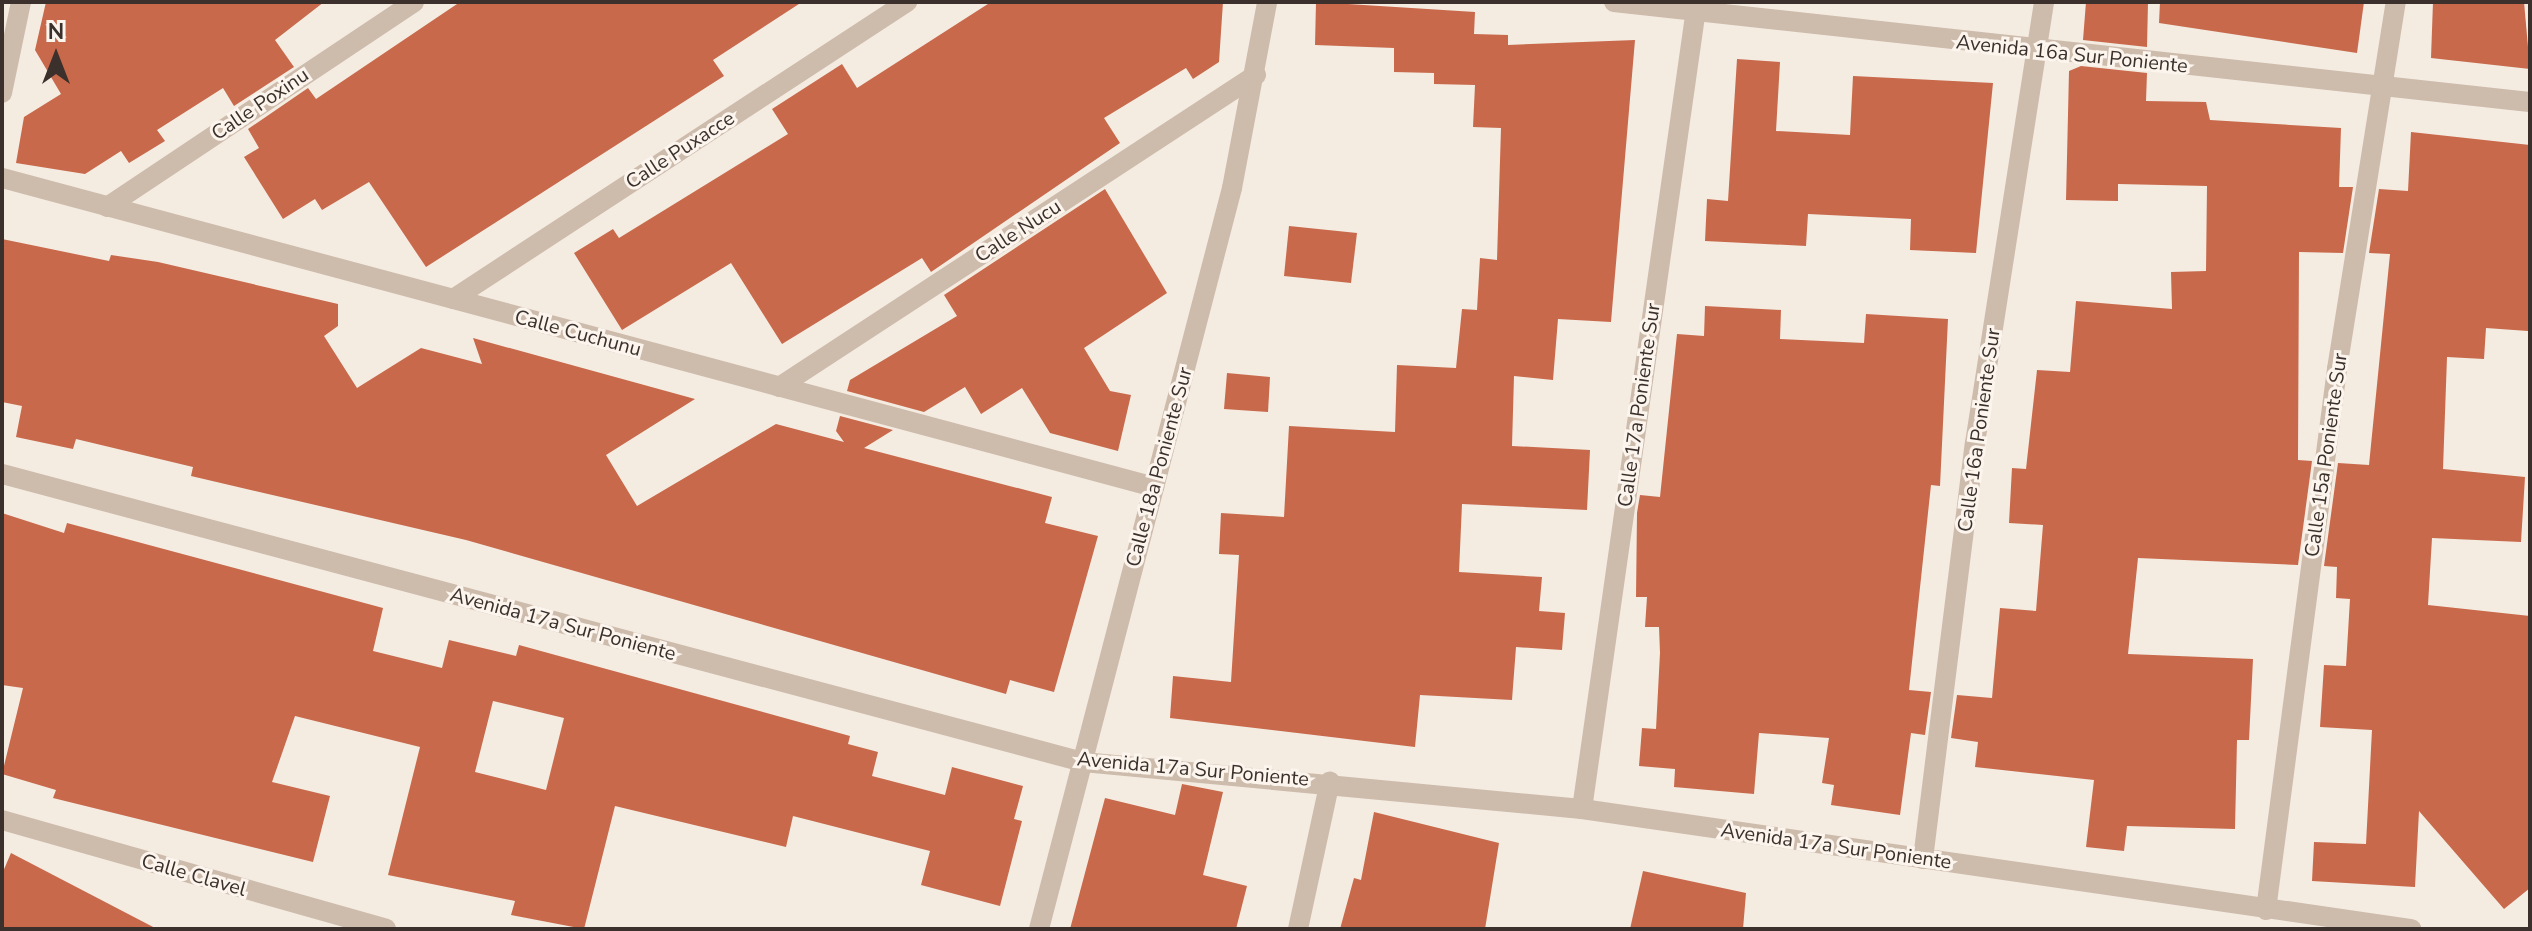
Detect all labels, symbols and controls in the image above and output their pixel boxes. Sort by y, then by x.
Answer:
north arrow [16,16,96,96]
text: N [48,17,64,47]
street label: Avenida 16a Sur Poniente [1955,30,2189,78]
street label: Calle Poxinu [207,63,313,145]
street label: Calle Puxacce [621,106,739,194]
street label: Calle Nucu [970,194,1066,268]
street label: Calle 17a Poniente Sur [1613,301,1665,509]
street label: Calle Cuchunu [512,305,644,361]
street label: Calle 16a Poniente Sur [1953,326,2005,534]
street label: Calle 15a Poniente Sur [2300,351,2352,559]
street label: Calle 18a Poniente Sur [1121,365,1197,569]
street label: Avenida 17a Sur Poniente [448,582,678,666]
street label: Avenida 17a Sur Poniente [1076,747,1310,791]
street label: Avenida 17a Sur Poniente [1719,818,1953,874]
street label: Calle Clavel [139,849,249,901]

